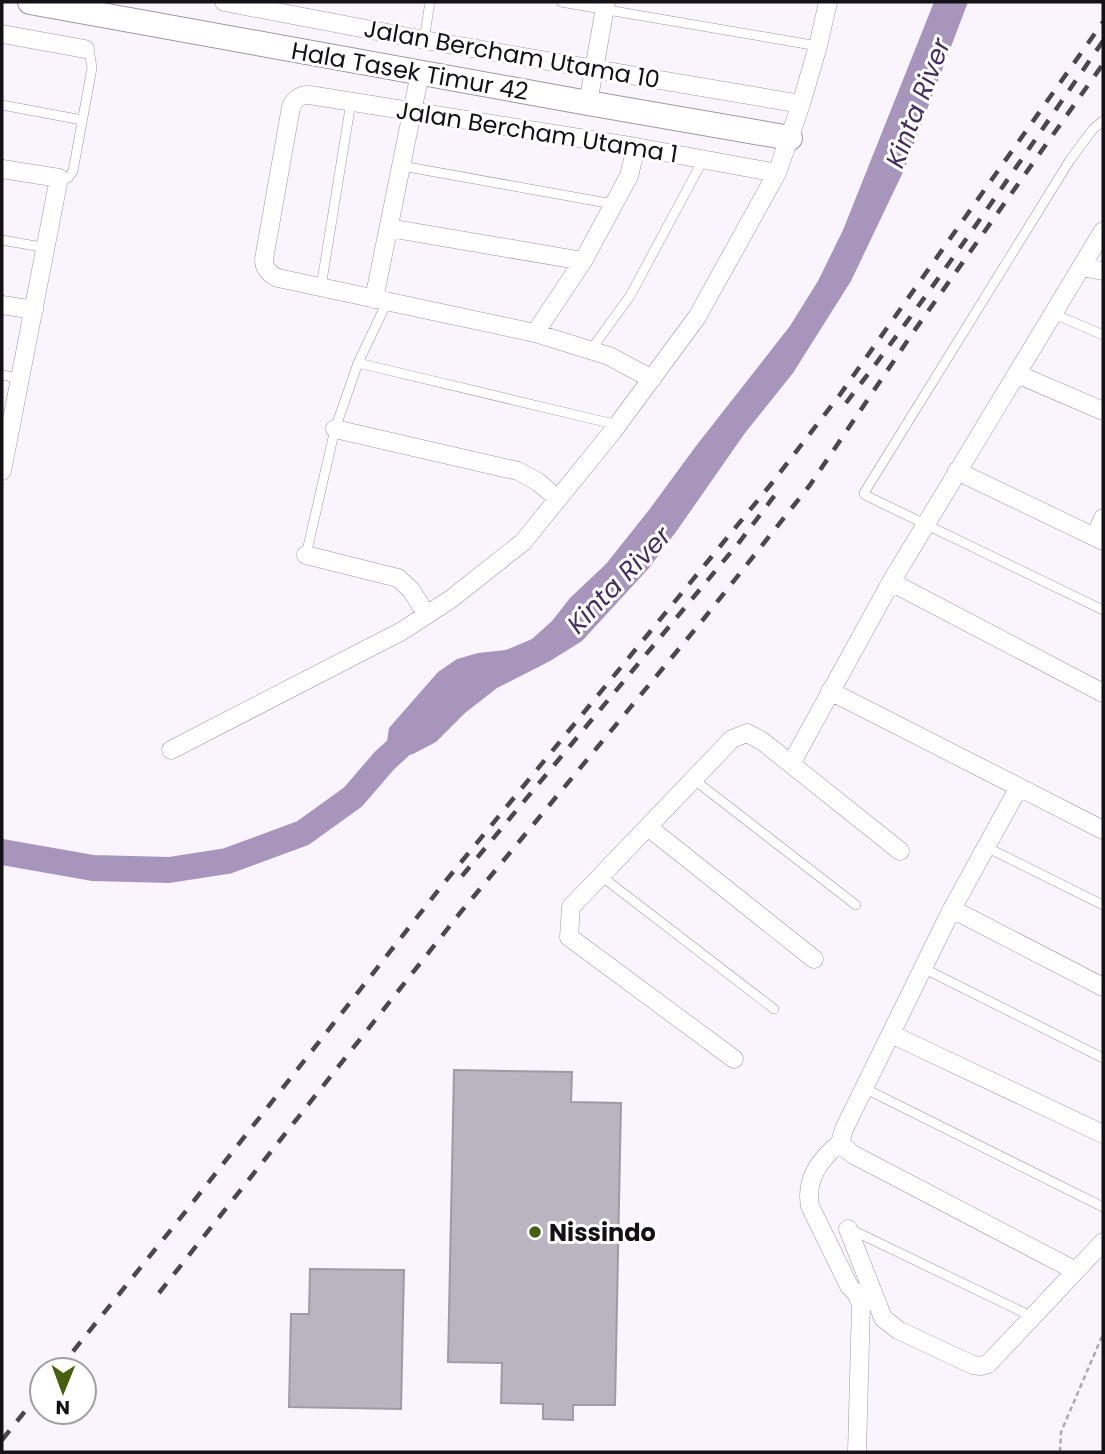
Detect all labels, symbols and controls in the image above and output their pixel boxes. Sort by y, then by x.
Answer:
street label: Jalan Bercham Utama 10 [361,12,663,96]
water label: Kinta River [877,32,960,173]
street label: Hala Tasek Timur 42 [289,34,531,108]
street label: Jalan Bercham Utama 1 [394,93,680,171]
water label: Kinta River [559,518,680,641]
place label: Nissindo [549,1216,656,1249]
marker: Nissindo [527,1224,543,1240]
north arrow [28,1356,98,1426]
text: N [55,1394,70,1421]

